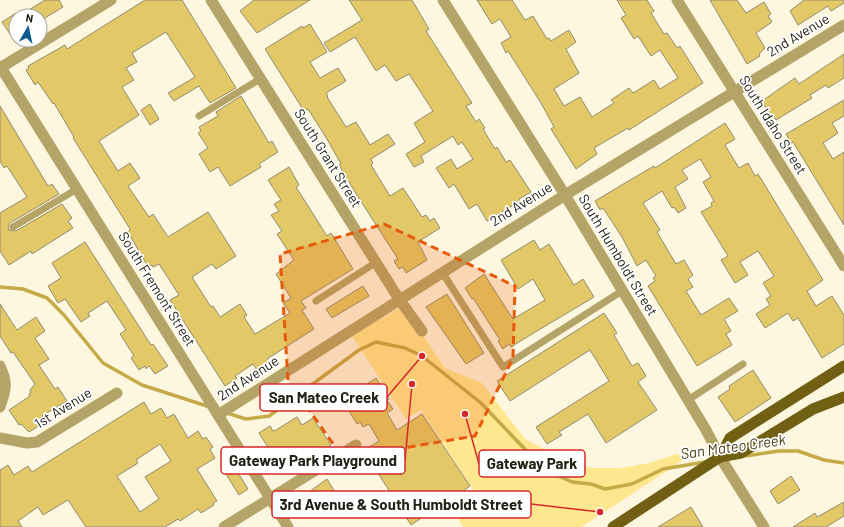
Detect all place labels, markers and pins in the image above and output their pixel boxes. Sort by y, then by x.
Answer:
callout: San Mateo Creek [260,384,387,411]
callout: Gateway Park Playground [221,447,405,474]
callout: Gateway Park [479,450,585,477]
callout: 3rd Avenue & South Humboldt Street [272,491,531,518]

